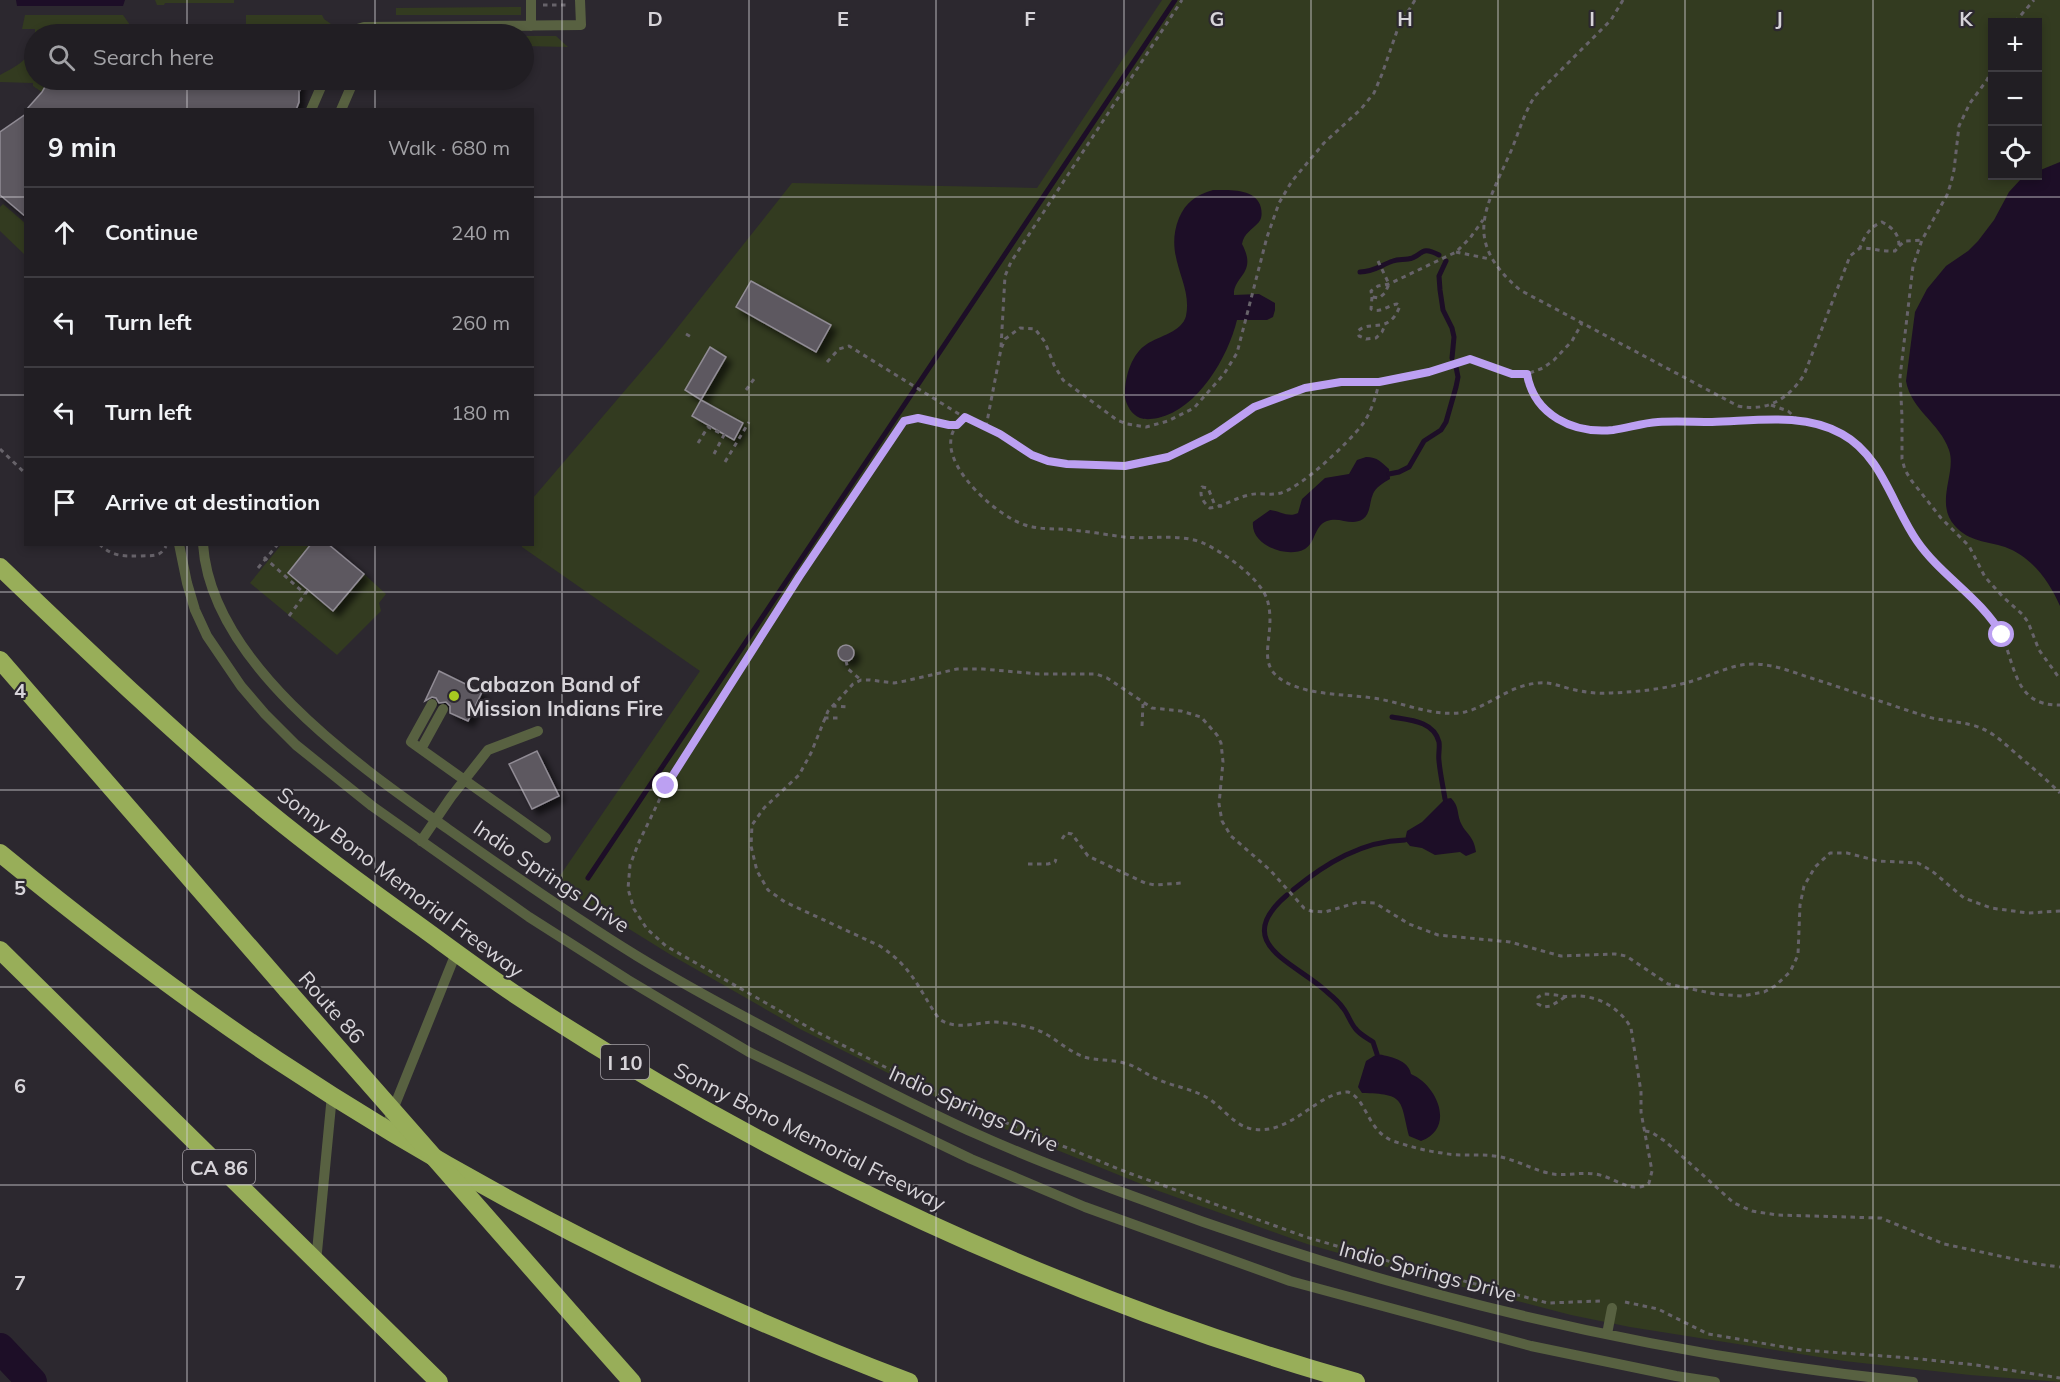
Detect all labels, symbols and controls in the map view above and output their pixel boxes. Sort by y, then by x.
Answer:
text: D [647,6,663,31]
text: E [837,6,849,31]
text: F [1024,6,1036,31]
text: G [1210,6,1224,31]
text: H [1397,6,1413,31]
text: I [1589,6,1595,31]
text: J [1775,6,1783,31]
text: K [1959,6,1973,31]
map controls [1988,18,2042,180]
button: + [1988,18,2042,72]
search box [24,24,534,90]
icon: search [45,41,78,74]
text: Search here [93,43,214,71]
button: − [1988,72,2042,126]
button: locate [1988,126,2042,180]
text: 9 min [48,131,117,164]
text: Walk · 680 m [388,135,510,160]
icon: ahead [48,216,81,249]
text: Continue [105,218,198,246]
text: 240 m [451,220,510,245]
icon: left [48,306,81,339]
text: Turn left [105,308,192,336]
text: 260 m [451,310,510,335]
icon: left [48,396,81,429]
text: Turn left [105,398,192,426]
text: 180 m [451,400,510,425]
icon: arrive [48,486,81,519]
text: Arrive at destination [105,488,320,516]
route start [1988,621,2014,647]
place label: Cabazon Band of Mission Indians Fire [466,671,663,721]
text: 4 [14,678,26,703]
marker: Cabazon Band of Mission Indians Fire [447,689,461,703]
route end [652,772,678,798]
street label: Sonny Bono Memorial Freeway [273,781,529,983]
street label: Indio Springs Drive [469,814,635,938]
text: 5 [14,875,26,900]
street label: Route 86 [293,965,371,1049]
road number: I 10 [601,1045,649,1079]
street label: Sonny Bono Memorial Freeway [670,1056,950,1216]
street label: Indio Springs Drive [885,1059,1063,1157]
text: 6 [14,1073,26,1098]
road number: CA 86 [183,1150,255,1184]
street label: Indio Springs Drive [1336,1235,1520,1307]
text: 7 [14,1270,26,1295]

